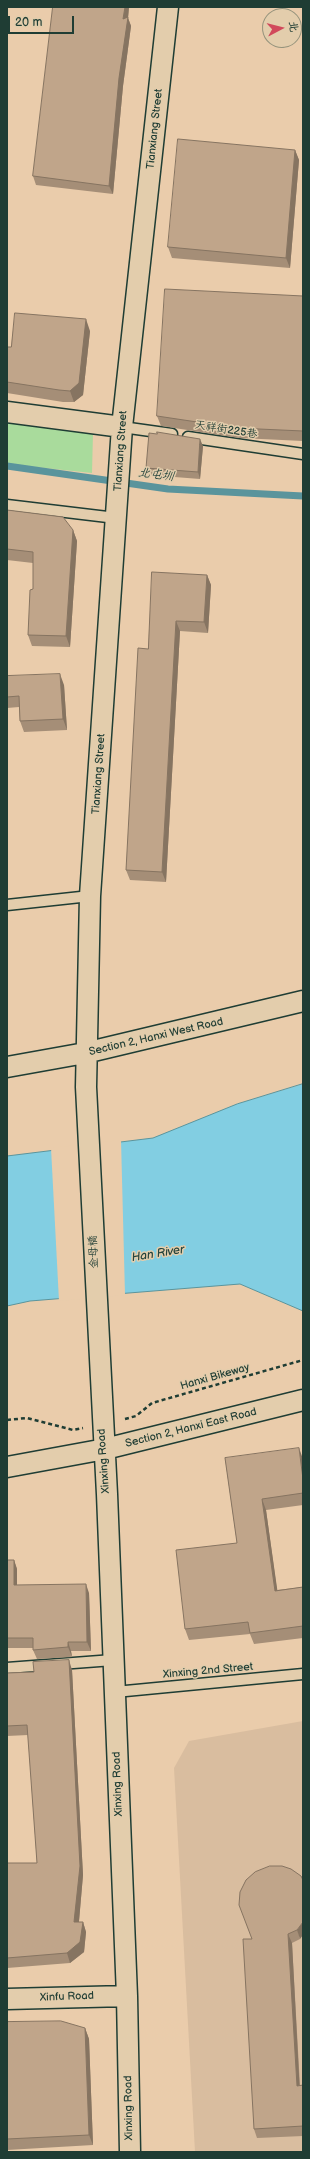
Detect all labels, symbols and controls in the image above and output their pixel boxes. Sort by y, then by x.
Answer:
scale bar [10,8,76,34]
north arrow [262,8,302,48]
text: 20 m [15,15,42,30]
text: 北 [286,20,301,33]
street label: Tianxiang Street [144,88,166,170]
street label: Tianxiang Street [112,410,130,492]
street label: 天祥街225巷 [194,419,258,441]
water label: 北屯圳 [137,466,175,484]
street label: Tianxiang Street [90,733,108,815]
street label: Section 2, Hanxi West Road [88,1015,224,1059]
street label: 金母橋 [87,1235,101,1269]
water label: Han River [131,1243,185,1265]
street label: Hanxi Bikeway [179,1361,251,1393]
street label: Section 2, Hanxi East Road [124,1405,258,1451]
street label: Xinxing Road [95,1428,113,1494]
street label: Xinxing 2nd Street [162,1660,254,1682]
street label: Xinxing Road [110,1751,126,1817]
street label: Xinfu Road [40,1989,94,2005]
street label: Xinxing Road [122,2075,136,2141]

